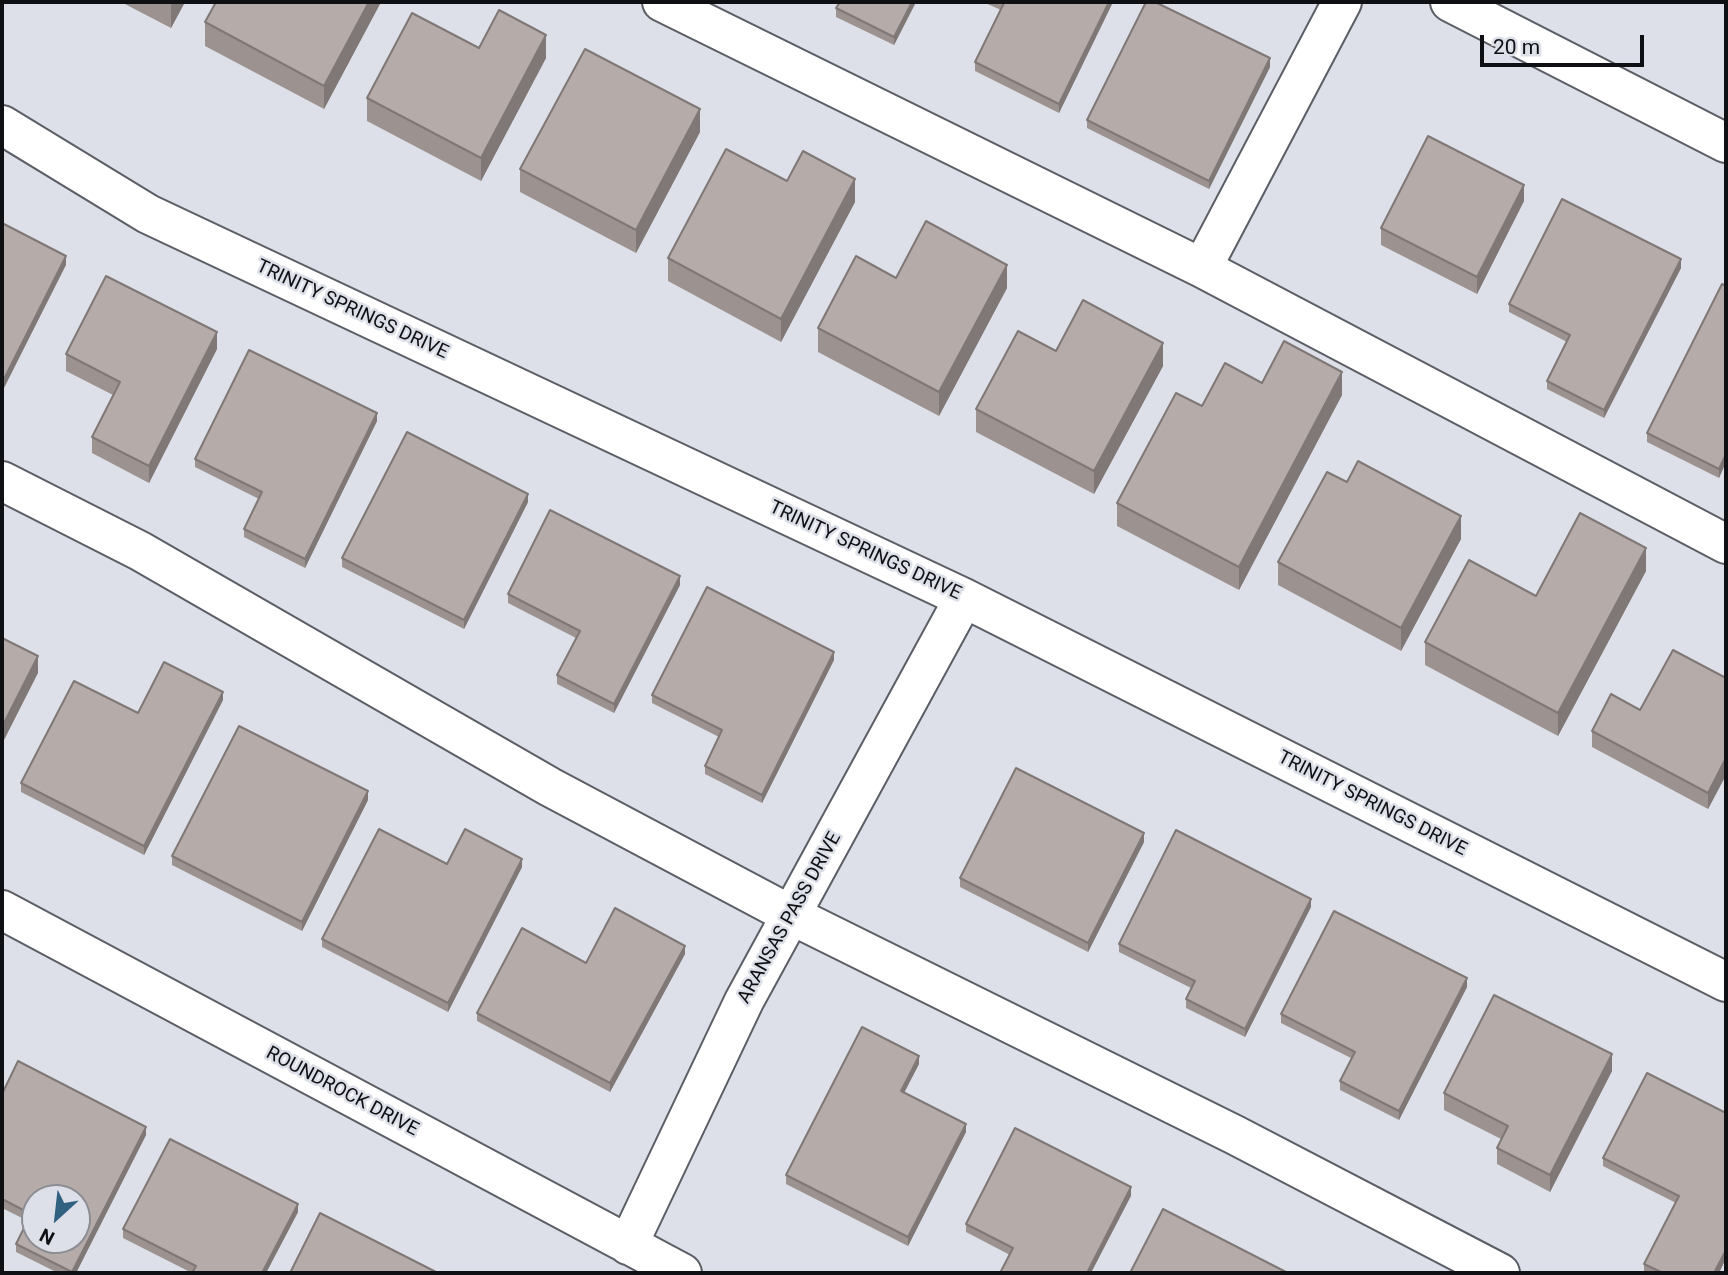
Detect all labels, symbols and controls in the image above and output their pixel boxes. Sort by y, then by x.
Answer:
scale bar [1483,21,1648,65]
text: 20 m [1493,35,1540,59]
street label: TRINITY SPRINGS DRIVE [252,255,452,365]
street label: TRINITY SPRINGS DRIVE [765,496,965,606]
street label: TRINITY SPRINGS DRIVE [1274,746,1470,862]
street label: ARANSAS PASS DRIVE [733,828,847,1008]
street label: ROUNDROCK DRIVE [262,1042,422,1142]
north arrow [21,1184,91,1254]
text: N [36,1223,58,1250]

